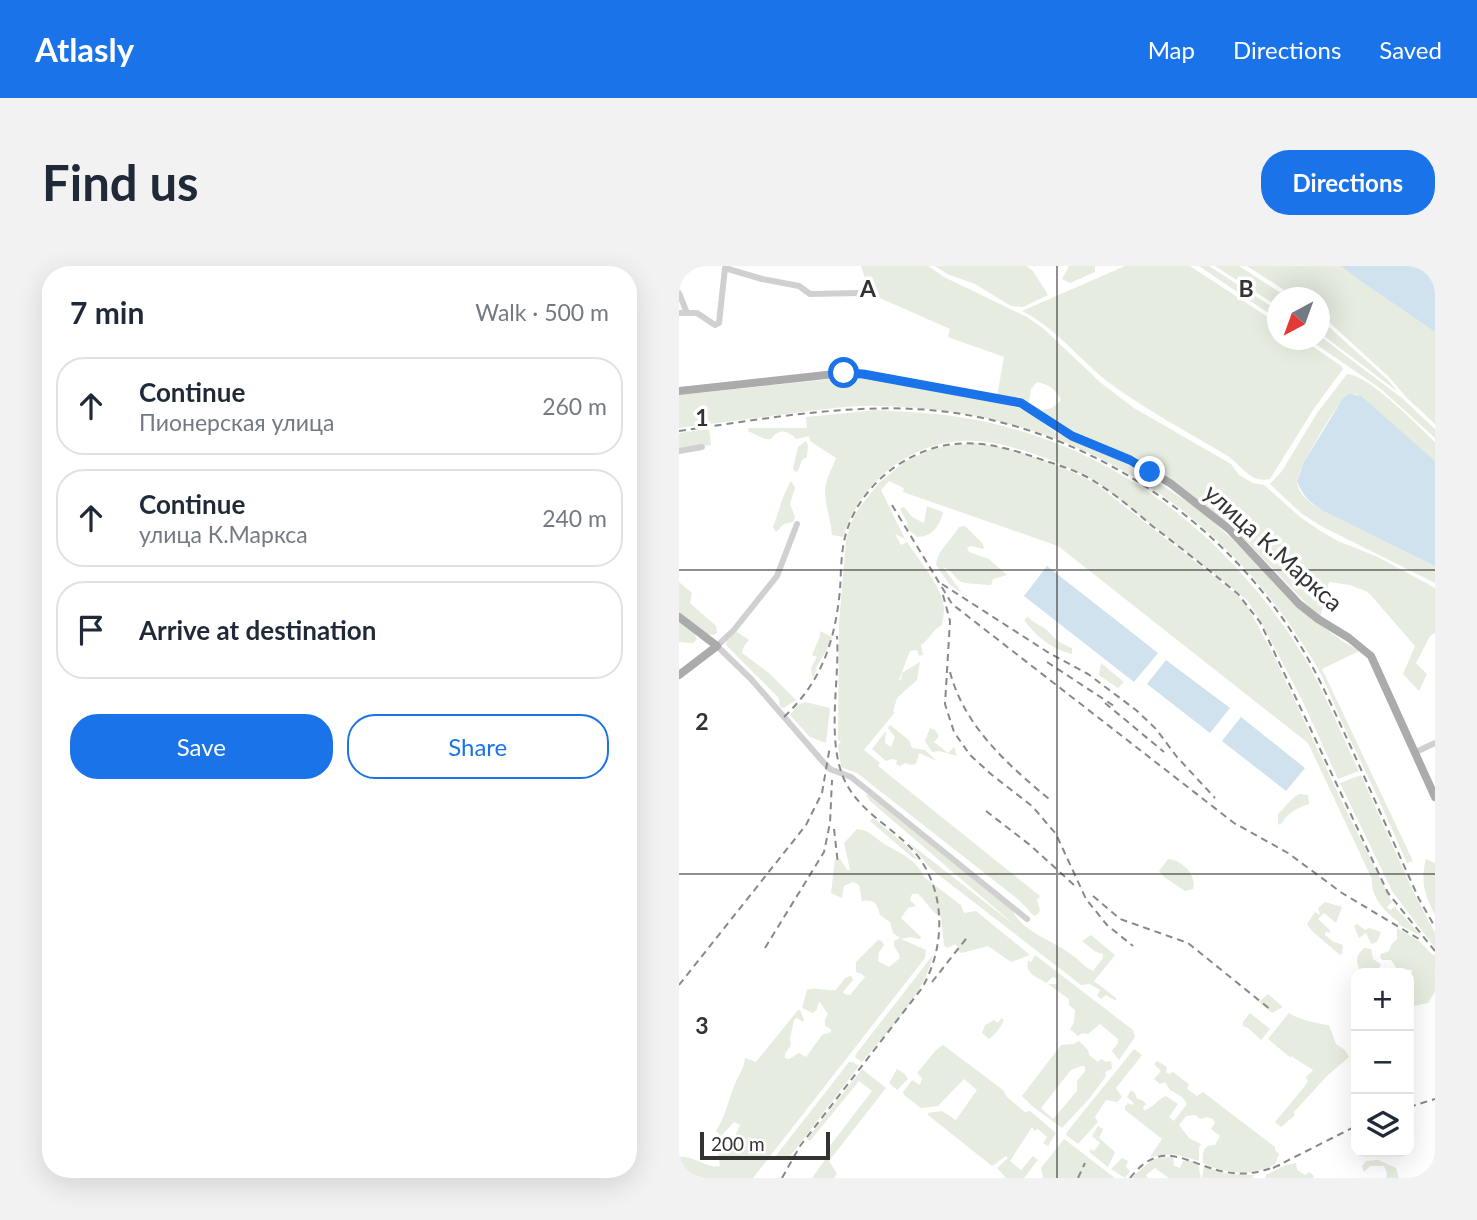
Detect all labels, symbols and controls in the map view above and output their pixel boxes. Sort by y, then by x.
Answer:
text: Atlasly [35,29,134,69]
text: Map [1148,35,1195,64]
text: Directions [1233,35,1341,64]
text: Saved [1379,35,1442,64]
button: Directions [1261,150,1435,215]
text: Find us [42,153,199,211]
text: A [859,274,877,302]
text: B [1238,274,1254,302]
north arrow [1267,287,1330,350]
text: 7 min [70,294,144,330]
text: Walk · 500 m [475,298,609,326]
route start [828,357,859,388]
text: Continue [139,376,245,408]
icon: ahead [72,387,110,425]
text: 260 m [542,392,607,420]
text: 1 [695,403,709,431]
text: Пионерская улица [139,408,334,436]
route end [1134,456,1165,487]
street label: улица К.Маркса [1199,477,1349,617]
text: Continue [139,488,245,520]
icon: ahead [72,499,110,537]
text: 240 m [542,504,607,532]
text: улица К.Маркса [139,520,308,548]
icon: arrive [72,611,110,649]
text: Arrive at destination [139,614,376,646]
text: 2 [695,707,709,735]
button: Save [70,714,333,779]
button: Share [347,714,609,779]
map controls [1351,968,1414,1157]
button: + [1351,968,1414,1031]
text: 3 [695,1011,709,1039]
button: − [1351,1031,1414,1094]
button: layers [1351,1094,1414,1157]
scale bar [700,1129,829,1161]
text: 200 m [711,1132,765,1155]

